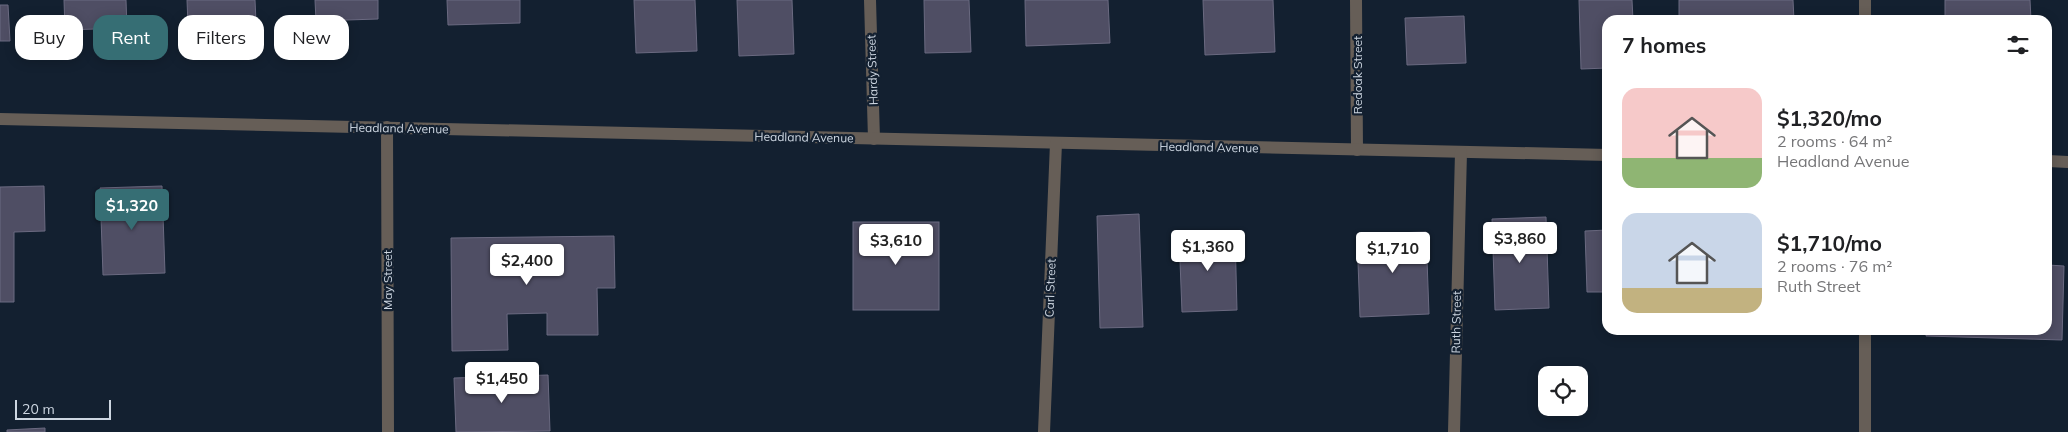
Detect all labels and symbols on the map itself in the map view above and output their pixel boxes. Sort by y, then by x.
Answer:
street label: Hardy Street [863,34,881,106]
street label: Redoak Street [1350,36,1365,114]
street label: Headland Avenue [349,120,449,136]
street label: Headland Avenue [754,129,854,145]
street label: Headland Avenue [1159,139,1259,155]
pin: $1,320 [91,188,173,231]
pin: $3,860 [1479,222,1561,264]
pin: $3,610 [855,224,937,266]
pin: $1,360 [1167,230,1249,272]
pin: $1,710 [1352,232,1434,274]
pin: $2,400 [486,244,568,286]
street label: May Street [380,250,395,310]
street label: Carl Street [1041,258,1059,318]
street label: Ruth Street [1448,290,1464,354]
pin: $1,450 [461,362,543,404]
scale bar [15,397,111,420]

